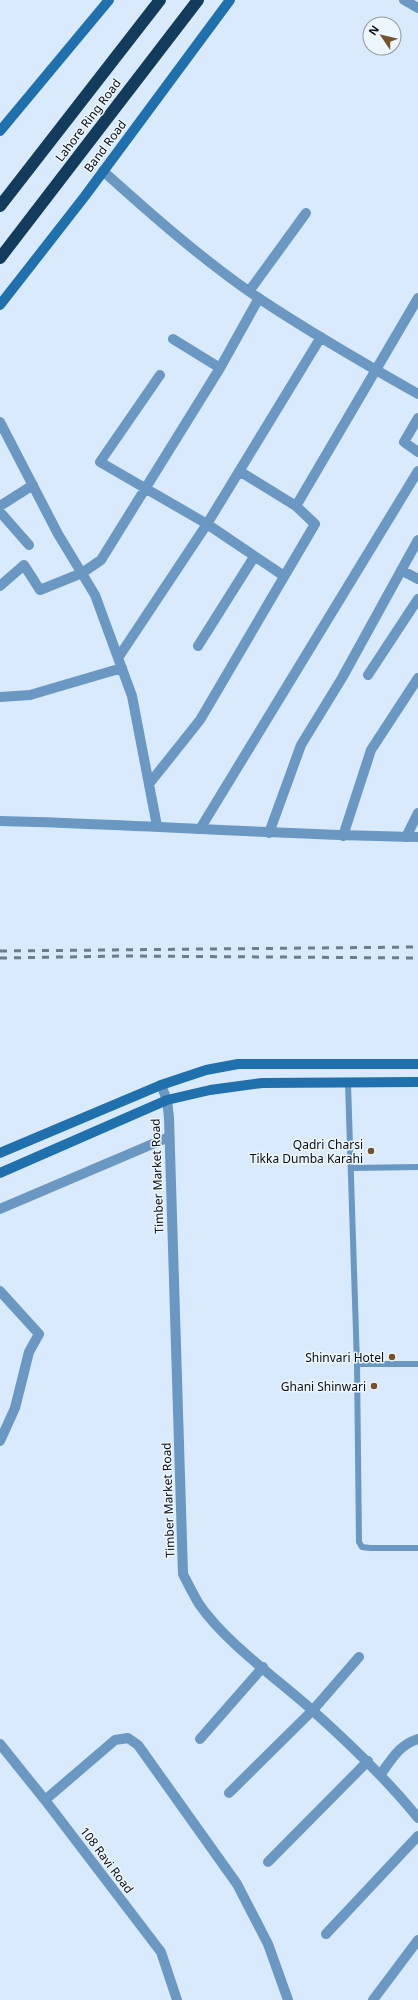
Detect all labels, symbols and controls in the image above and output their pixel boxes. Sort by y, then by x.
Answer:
north arrow [362,16,402,56]
text: N [365,22,382,38]
street label: Lahore Ring Road [51,75,125,165]
street label: Band Road [80,116,130,176]
street label: Timber Market Road [146,1118,168,1234]
place label: Qadri Charsi Tikka Dumba Karahi [250,1136,363,1167]
marker: Qadri Charsi Tikka Dumba Karahi [366,1146,376,1156]
place label: Shinvari Hotel [305,1349,384,1366]
marker: Shinvari Hotel [387,1352,397,1362]
place label: Ghani Shinwari [281,1378,366,1395]
marker: Ghani Shinwari [369,1381,379,1391]
street label: Timber Market Road [157,1442,179,1558]
street label: 108 Ravi Road [76,1823,138,1897]

